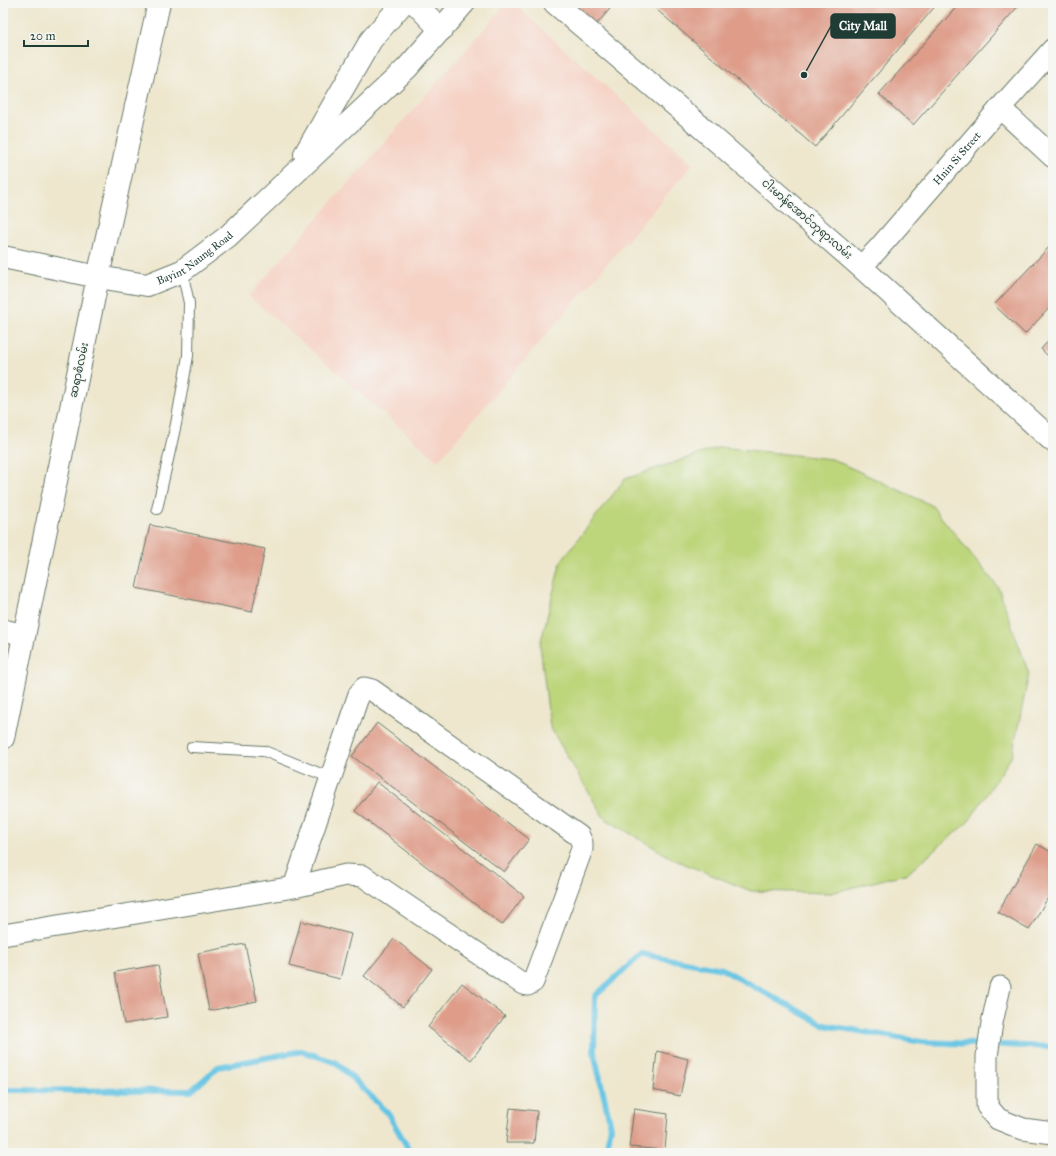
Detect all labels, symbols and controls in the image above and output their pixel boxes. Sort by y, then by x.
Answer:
callout: City Mall [831,14,895,38]
text: City Mall [839,19,888,34]
scale bar [24,22,88,48]
text: 20 m [30,29,56,43]
street label: Hnin Si Street [930,129,983,187]
street label: ငါးမာန်အောင်ဘုရားလမ်း [758,175,856,263]
street label: Bayint Naung Road [155,228,236,287]
street label: ဆရာစံလမ်း [66,341,93,399]

